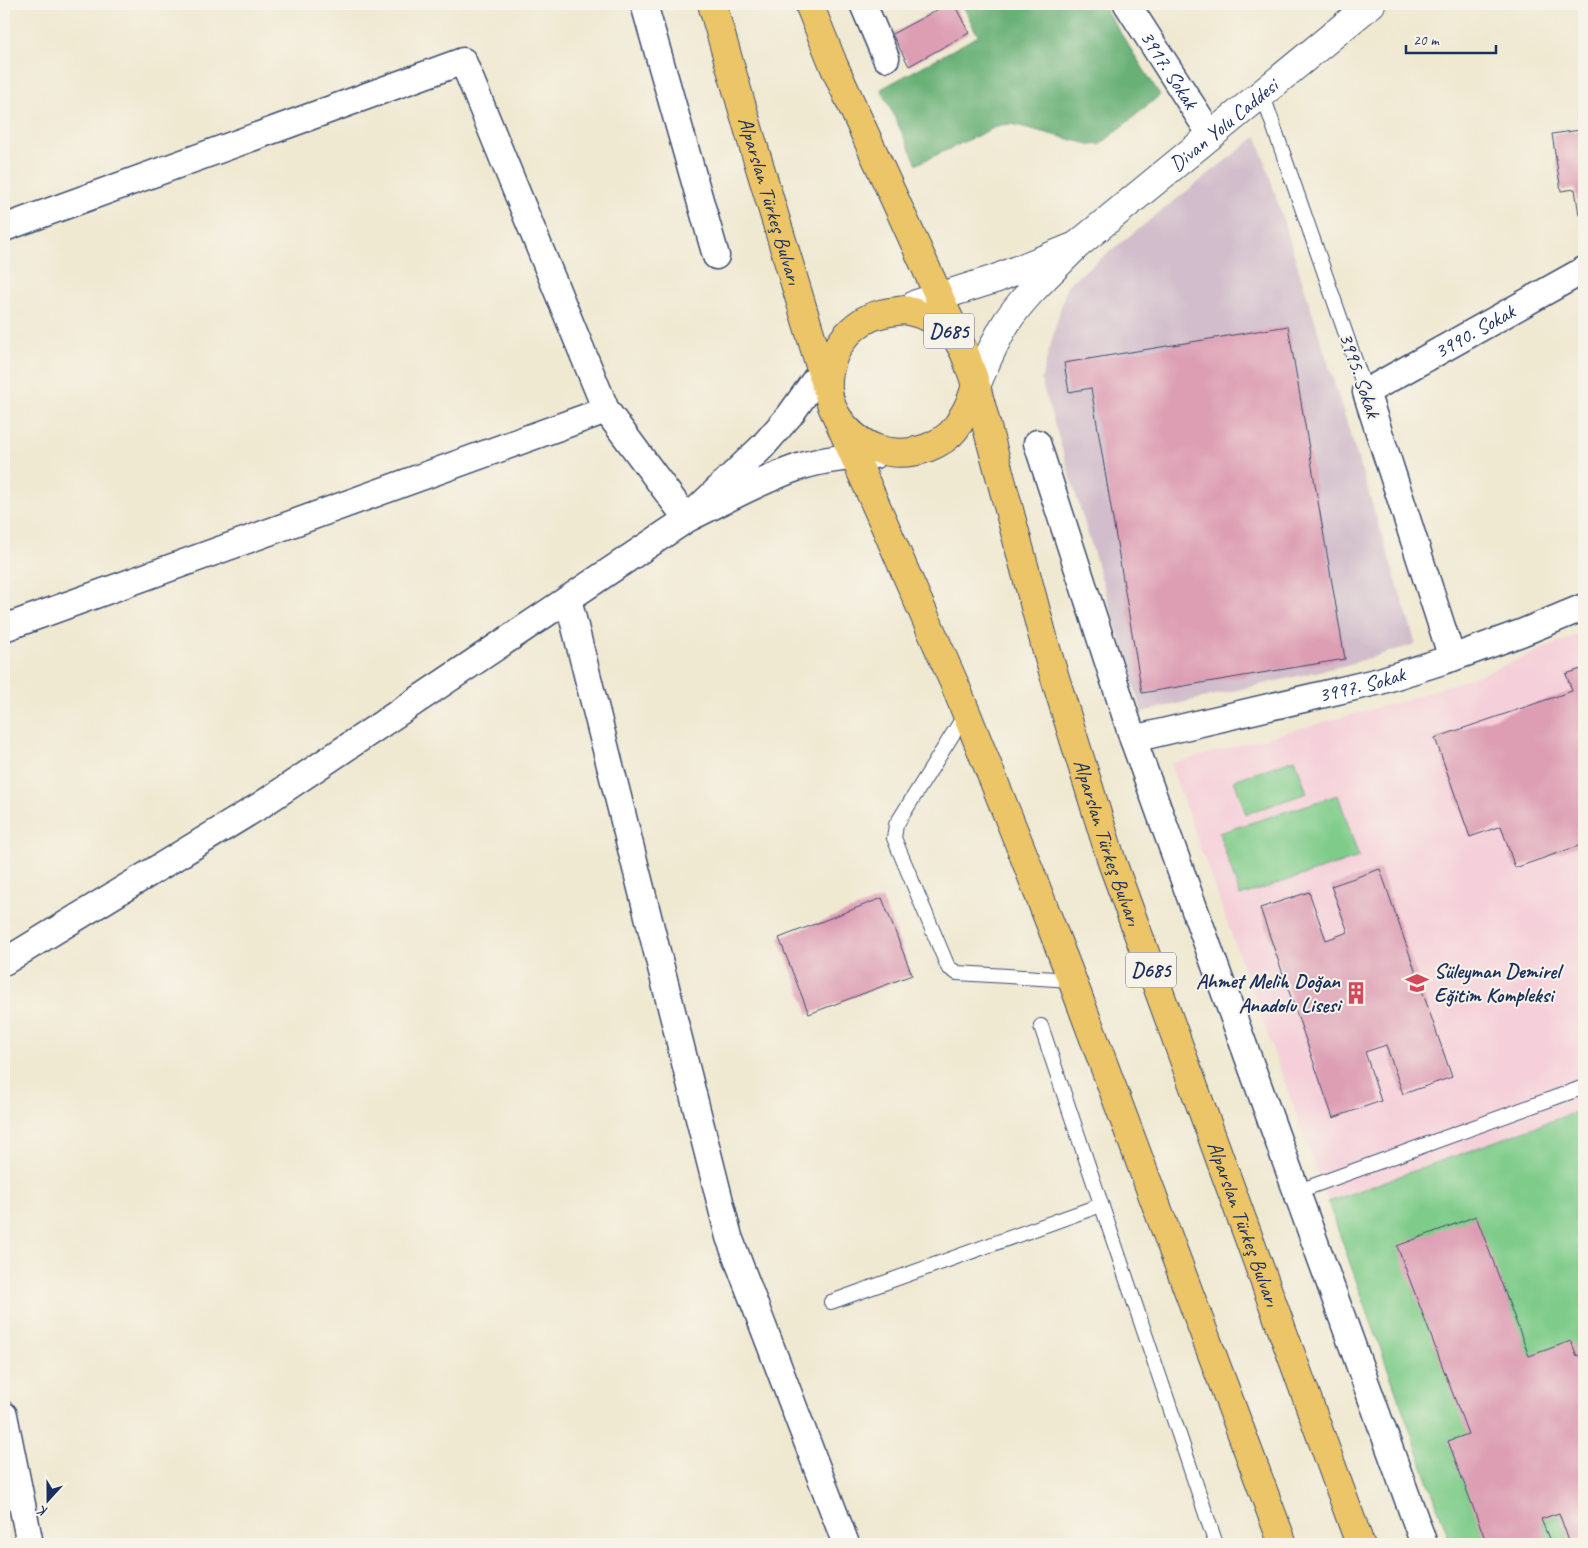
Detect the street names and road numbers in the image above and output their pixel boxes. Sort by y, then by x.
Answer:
street label: 3917. Sokak [1134,25,1205,115]
street label: Divan Yolu Caddesi [1164,71,1286,177]
street label: Alparslan Türkeş Bulvarı [733,114,808,288]
street label: 3990. Sokak [1430,298,1521,364]
road number: D685 [924,314,974,348]
street label: 3995. Sokak [1333,329,1387,422]
street label: 3997. Sokak [1316,660,1409,708]
street label: Alparslan Türkeş Bulvarı [1068,756,1147,930]
road number: D685 [1126,952,1176,988]
street label: Alparslan Türkeş Bulvarı [1202,1138,1286,1311]

